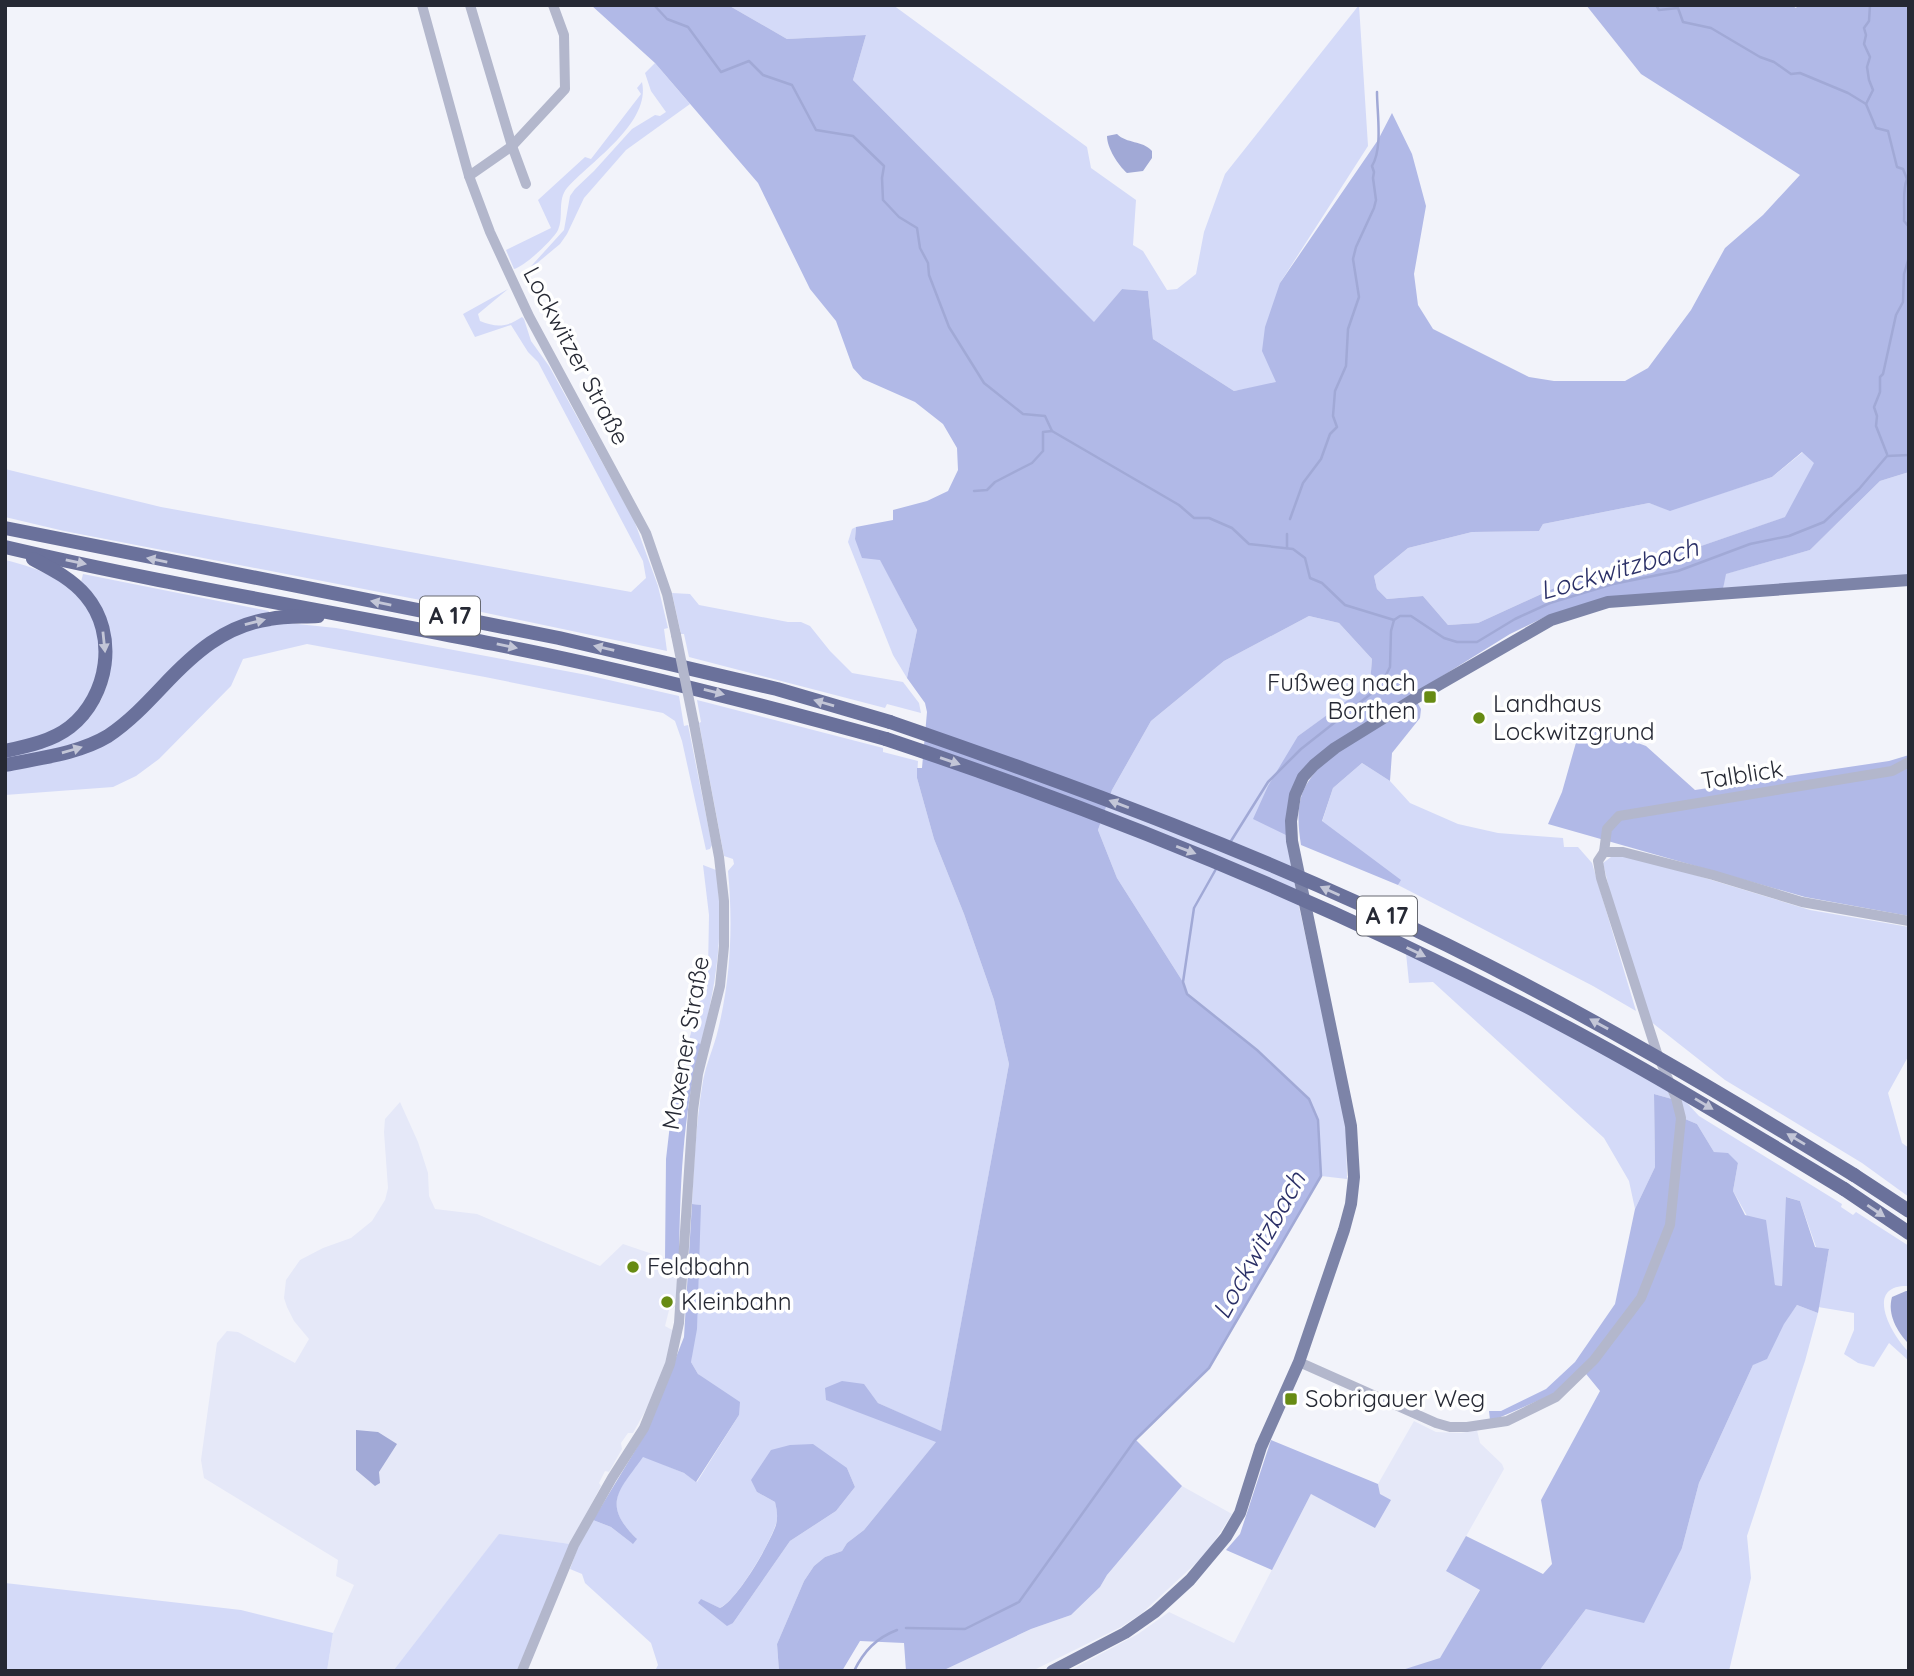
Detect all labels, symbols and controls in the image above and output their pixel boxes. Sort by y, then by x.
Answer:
street label: Lockwitzer Straße [517,261,637,450]
water label: Lockwitzbach [1536,530,1703,607]
one-way arrow [146,554,168,565]
one-way arrow [65,557,87,568]
road number: A 17 [420,596,480,636]
one-way arrow [370,597,392,608]
one-way arrow [244,616,266,627]
one-way arrow [99,631,110,653]
one-way arrow [496,641,518,652]
one-way arrow [592,643,614,654]
place label: Fußweg nach Borthen [1267,667,1416,725]
one-way arrow [703,687,725,698]
place label: Landhaus Lockwitzgrund [1493,688,1655,746]
marker: Fußweg nach Borthen [1422,689,1438,705]
one-way arrow [813,697,835,708]
marker: Landhaus Lockwitzgrund [1471,710,1487,726]
one-way arrow [61,744,83,755]
street label: Talblick [1699,753,1785,795]
one-way arrow [940,756,961,767]
one-way arrow [1109,798,1130,809]
one-way arrow [1175,845,1196,856]
one-way arrow [1319,885,1340,896]
road number: A 17 [1357,897,1417,936]
one-way arrow [1406,946,1426,957]
street label: Maxener Straße [655,954,715,1132]
one-way arrow [1590,1018,1609,1030]
one-way arrow [1694,1098,1713,1110]
one-way arrow [1786,1133,1805,1145]
water label: Lockwitzbach [1205,1164,1313,1324]
one-way arrow [1867,1204,1886,1217]
place label: Feldbahn [647,1251,750,1281]
marker: Feldbahn [625,1259,641,1275]
place label: Kleinbahn [681,1286,792,1316]
marker: Kleinbahn [659,1294,675,1310]
place label: Sobrigauer Weg [1305,1383,1485,1413]
marker: Sobrigauer Weg [1283,1391,1299,1407]

